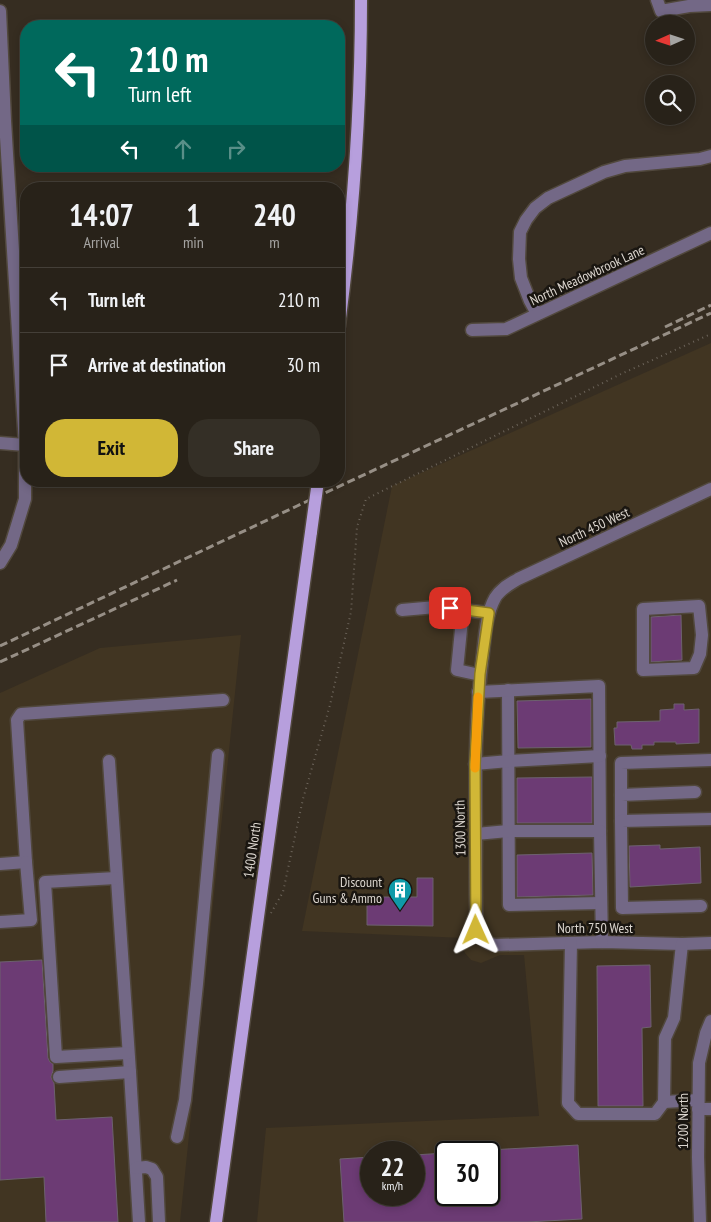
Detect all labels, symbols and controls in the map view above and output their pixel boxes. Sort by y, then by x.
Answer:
north arrow [645,15,695,65]
map controls [645,15,695,125]
text: 210 m [128,36,209,82]
icon: left [45,40,110,105]
button: search [645,75,695,125]
text: Turn left [128,80,192,108]
icon: left [116,135,144,163]
icon: ahead [169,135,197,163]
icon: right [222,135,250,163]
text: 14:07 [69,195,134,234]
text: 1 [186,195,201,234]
text: 240 [253,195,296,234]
text: Arrival [83,232,120,252]
text: min [183,232,204,252]
text: m [269,232,280,252]
street label: North Meadowbrook Lane [527,240,647,309]
icon: left [45,286,73,314]
text: Turn left [88,288,145,312]
text: 210 m [278,288,320,312]
icon: arrive [45,351,73,379]
text: Arrive at destination [88,353,226,377]
text: 30 m [287,353,320,377]
button: Exit [45,419,178,477]
button: Share [188,419,320,477]
street label: North 450 West [556,503,632,551]
pin [429,587,471,629]
icon: arrive [436,594,464,622]
street label: 1300 North [451,800,469,856]
street label: 1400 North [239,821,265,879]
place label: Discount Guns & Ammo [313,873,382,907]
building icon: Discount Guns & Ammo [387,877,413,911]
position arrow [449,903,501,955]
street label: North 750 West [557,919,633,937]
street label: 1200 North [674,1093,692,1149]
speed limit sign: 30 [435,1141,500,1206]
text: 22 [381,1151,404,1183]
text: km/h [382,1178,403,1193]

